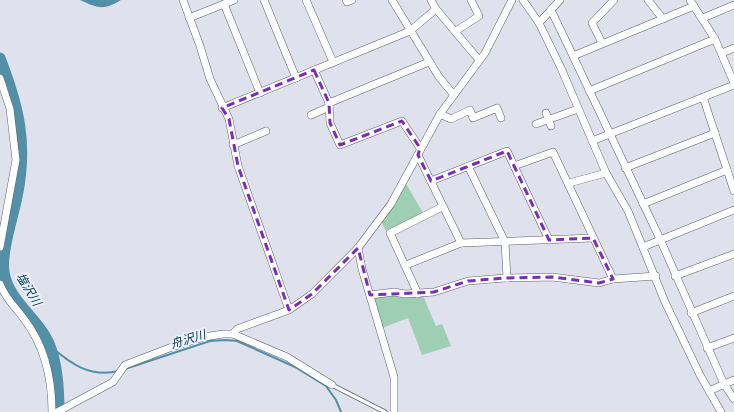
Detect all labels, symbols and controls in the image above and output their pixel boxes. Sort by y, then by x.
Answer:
water label: 塩沢川 [13,270,46,310]
water label: 舟沢川 [169,326,209,351]

